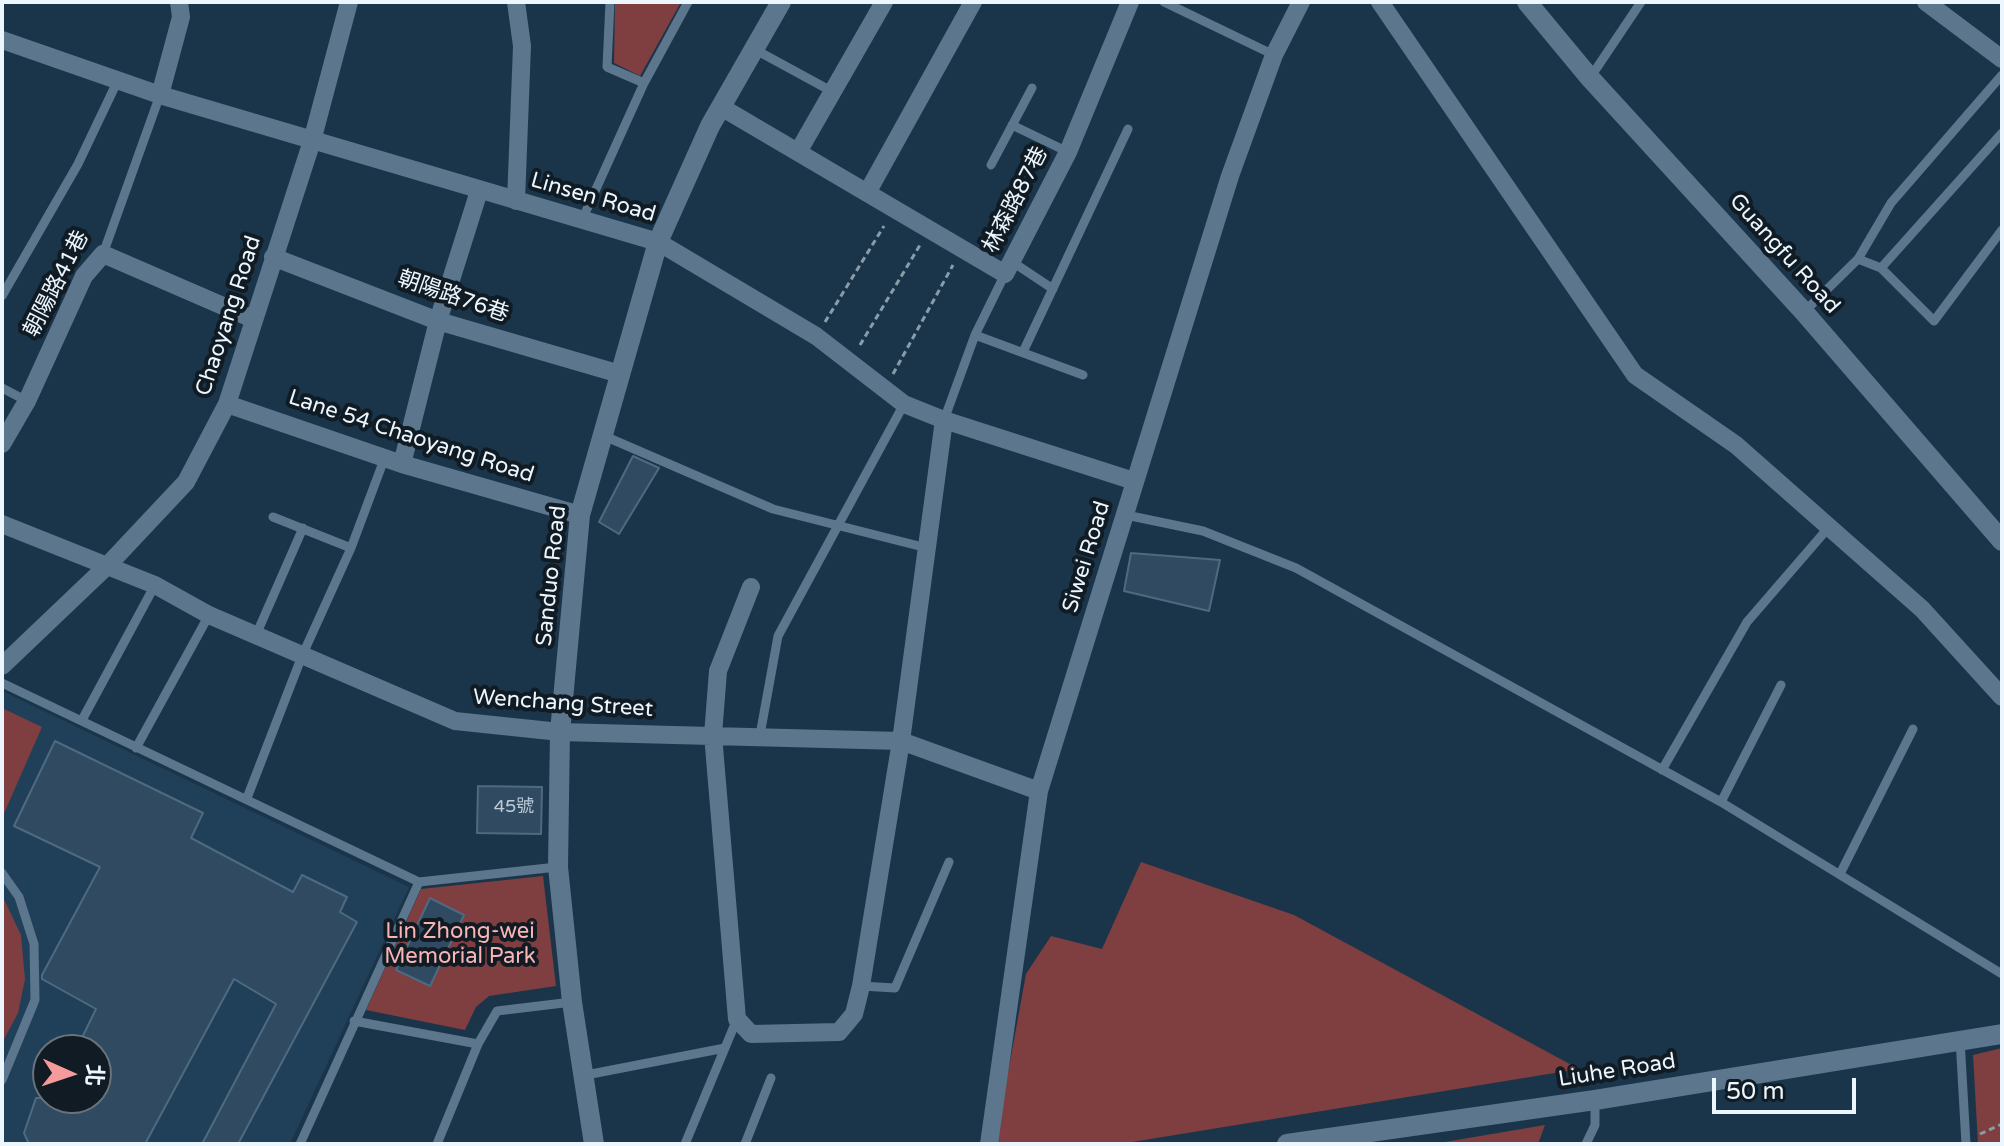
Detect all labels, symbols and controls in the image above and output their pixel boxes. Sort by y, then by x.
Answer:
street label: 林森路87巷 [978,142,1054,258]
street label: Linsen Road [527,168,659,228]
street label: Guangfu Road [1723,189,1845,319]
street label: 朝陽路41巷 [19,226,95,342]
street label: Chaoyang Road [191,233,267,399]
street label: 朝陽路76巷 [394,266,512,328]
street label: Lane 54 Chaoyang Road [285,385,537,489]
street label: Siwei Road [1058,498,1116,616]
street label: Sanduo Road [532,505,572,647]
street label: Wenchang Street [472,685,654,723]
house number: 45號 [494,796,534,818]
park label: Lin Zhong-wei Memorial Park [384,919,536,970]
north arrow [32,1034,112,1114]
street label: Liuhe Road [1556,1049,1678,1093]
scale bar [1716,1062,1860,1112]
text: 北 [80,1063,108,1087]
text: 50 m [1726,1077,1784,1106]

